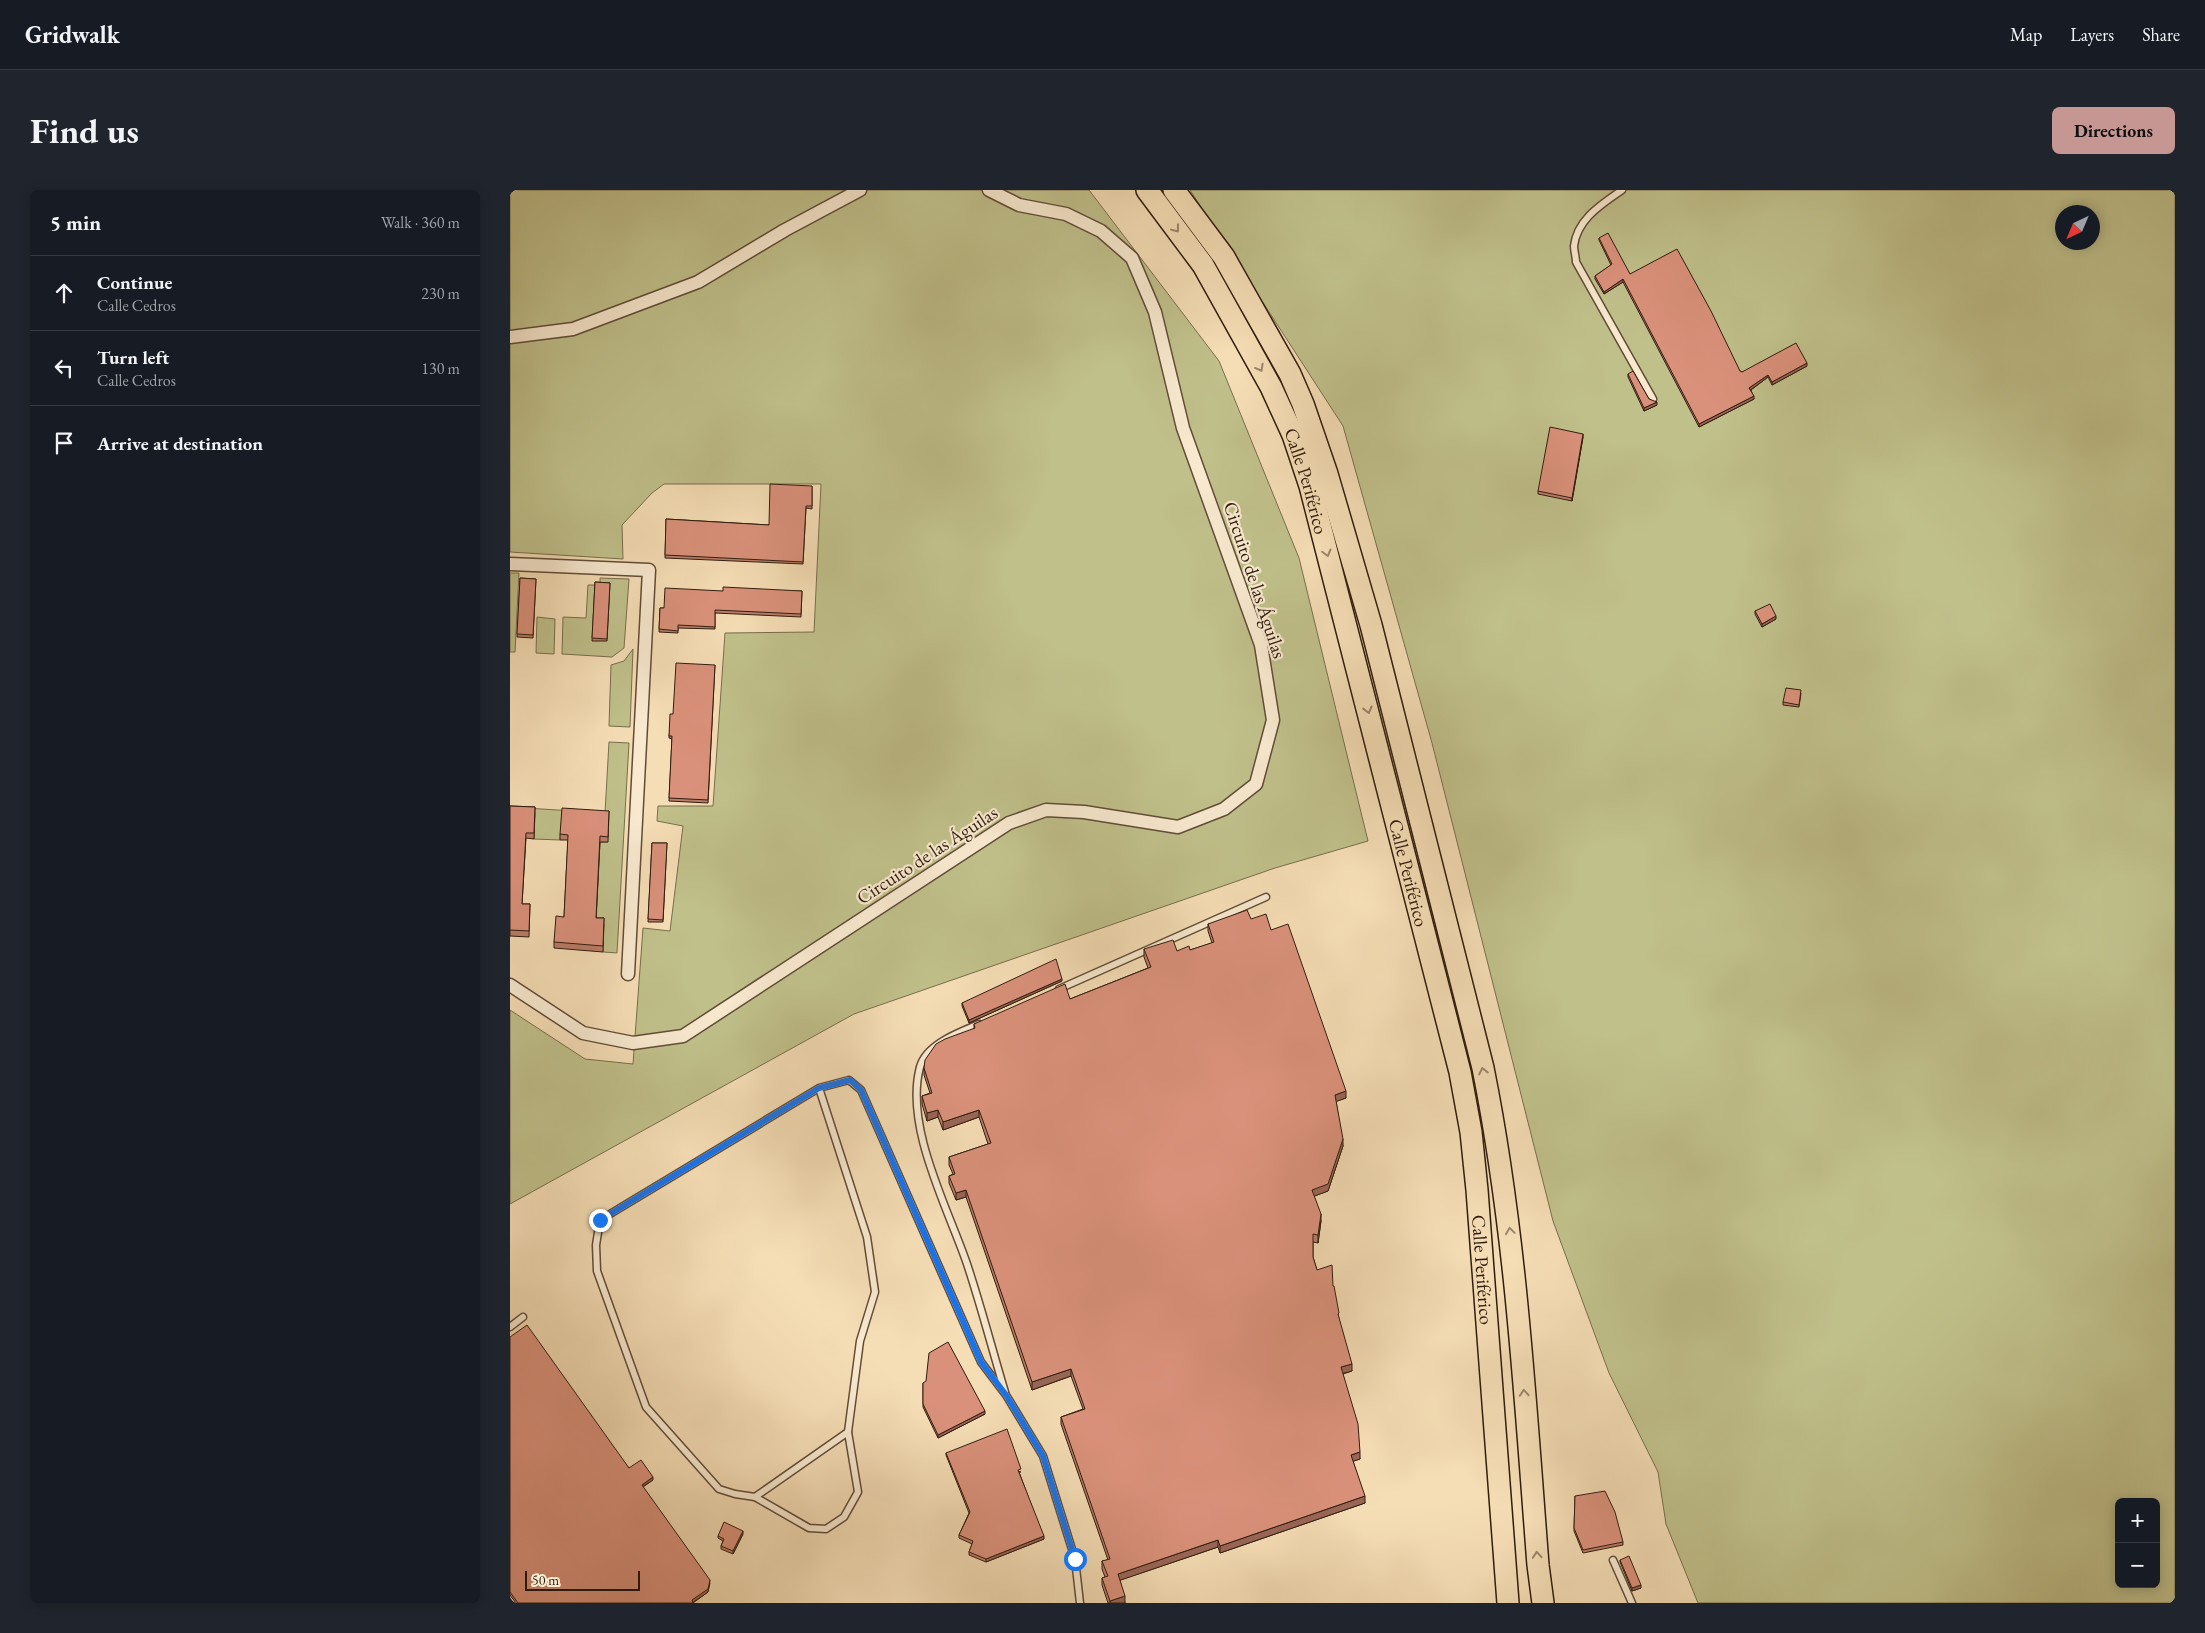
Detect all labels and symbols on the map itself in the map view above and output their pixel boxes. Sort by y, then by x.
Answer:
north arrow [2055,205,2100,250]
one-way arrow [1170,223,1179,233]
one-way arrow [1254,362,1264,371]
street label: Calle Periférico [1279,423,1334,537]
street label: Circuito de las Águilas [1218,498,1292,662]
one-way arrow [1322,548,1332,556]
one-way arrow [1362,706,1372,714]
street label: Circuito de las Águilas [852,800,1002,910]
street label: Calle Periférico [1383,816,1435,929]
one-way arrow [1478,1066,1489,1075]
route end [589,1209,612,1232]
street label: Calle Periférico [1466,1214,1500,1326]
one-way arrow [1505,1227,1515,1235]
one-way arrow [1519,1388,1530,1396]
route start [1064,1548,1087,1571]
one-way arrow [1531,1550,1542,1558]
scale bar [525,1568,640,1591]

